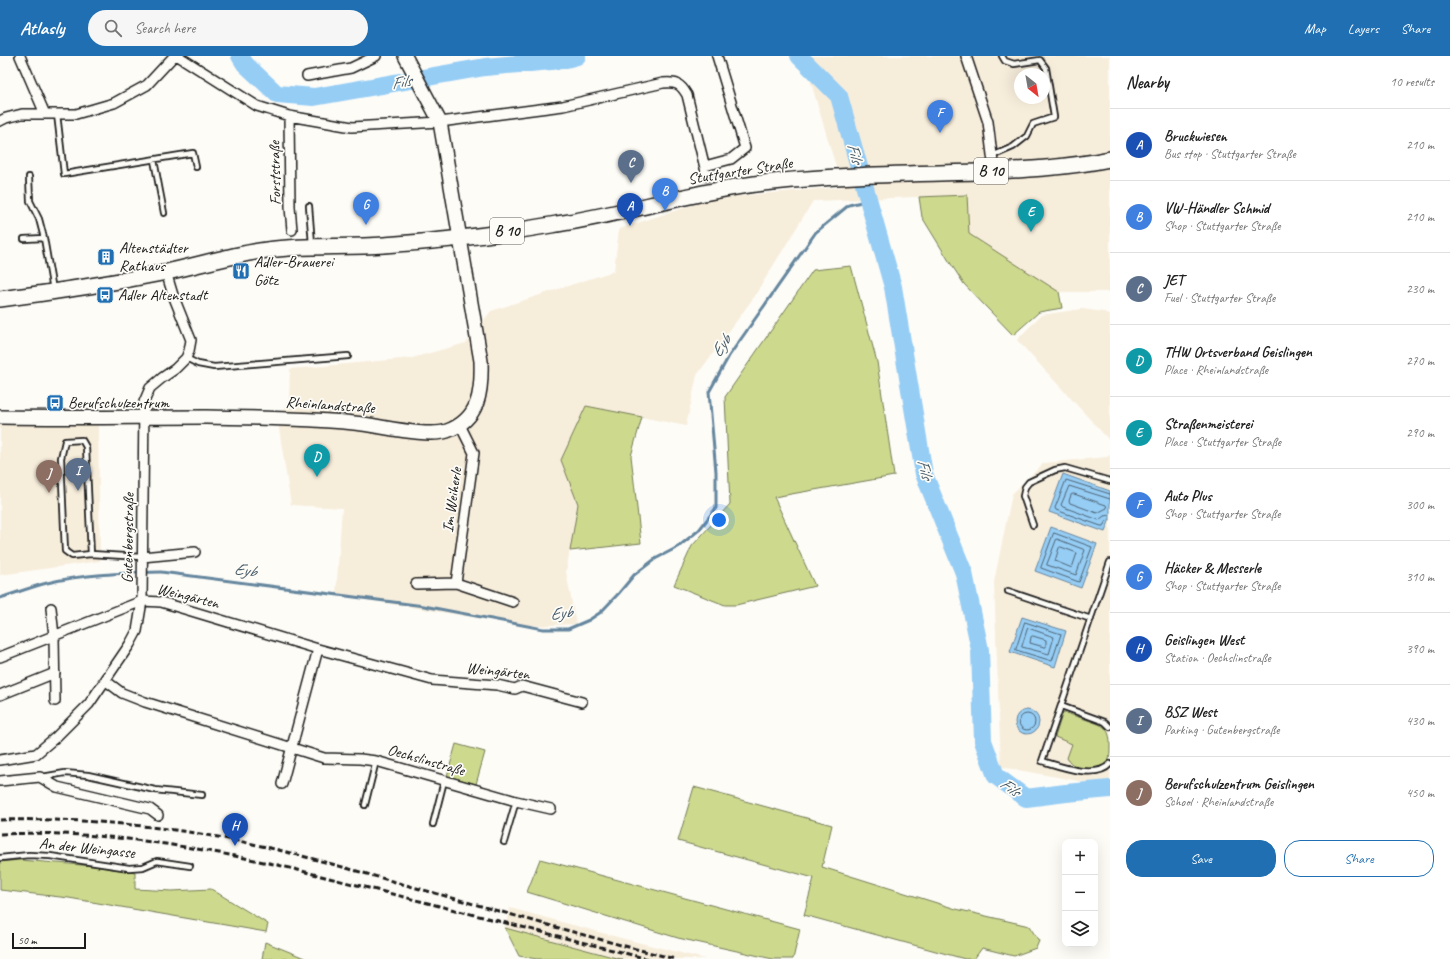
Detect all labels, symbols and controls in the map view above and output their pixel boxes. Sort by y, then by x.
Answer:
search box [88,10,368,46]
text: Atlasly [20,16,64,40]
icon: search [102,17,124,39]
text: Search here [134,19,195,38]
text: Map [1304,20,1326,37]
text: Layers [1348,20,1379,37]
text: Share [1401,20,1430,37]
north arrow [1014,68,1050,104]
water label: Fils [389,69,416,94]
text: Nearby [1126,72,1169,93]
text: 10 results [1390,74,1434,90]
pin: F [927,100,953,133]
text: Bruckwiesen [1164,127,1227,146]
text: A [1136,137,1142,153]
text: 210 m [1406,137,1434,153]
street label: Forststraße [264,139,286,205]
water label: Fils [842,141,869,168]
text: Bus stop · Stuttgarter Straße [1164,146,1296,162]
pin: C [618,150,644,183]
street label: Stuttgarter Straße [686,153,795,189]
road number: B 10 [974,158,1008,184]
pin: B [652,178,678,211]
pin: G [353,192,379,225]
pin: A [617,193,643,226]
pin: E [1018,199,1044,232]
text: VW-Händler Schmid [1164,199,1269,218]
text: B [1136,209,1142,225]
text: 210 m [1406,209,1434,225]
road number: B 10 [490,218,524,244]
text: Shop · Stuttgarter Straße [1164,218,1280,234]
place label: Altenstädter Rathaus [119,238,189,276]
building icon: Altenstädter Rathaus [96,247,116,267]
place label: Adler-Brauerei Götz [254,252,335,290]
restaurant icon: Adler-Brauerei Götz [231,261,251,281]
text: JET [1164,271,1184,290]
text: C [1136,281,1142,297]
text: 230 m [1406,281,1434,297]
bus stop icon: Adler Altenstadt [95,285,115,305]
place label: Adler Altenstadt [118,285,209,305]
text: Fuel · Stuttgarter Straße [1164,290,1275,306]
water label: Eyb [706,329,737,361]
text: THW Ortsverband Geislingen [1164,343,1312,362]
text: D [1135,353,1143,369]
text: 270 m [1406,353,1434,369]
text: Place · Rheinlandstraße [1164,362,1268,378]
street label: Rheinlandstraße [285,392,377,418]
bus stop icon: Berufschulzentrum [45,393,65,413]
place label: Berufschulzentrum [68,393,170,413]
text: Straßenmeisterei [1164,415,1252,434]
text: E [1136,425,1142,441]
text: 290 m [1406,425,1434,441]
text: Place · Stuttgarter Straße [1164,434,1281,450]
pin: D [304,444,330,477]
water label: Fils [912,457,938,484]
pin: I [65,458,91,491]
pin: J [36,460,62,493]
street label: Im Weiherle [438,465,467,534]
text: Auto Plus [1164,487,1212,506]
street label: Gutenbergstraße [117,491,139,583]
text: F [1136,497,1142,513]
text: 300 m [1406,497,1434,513]
text: Shop · Stuttgarter Straße [1164,506,1280,522]
your location [709,510,729,530]
water label: Eyb [233,558,260,582]
text: Häcker & Messerle [1164,559,1261,578]
text: G [1136,569,1142,585]
text: 310 m [1406,569,1434,585]
text: Shop · Stuttgarter Straße [1164,578,1280,594]
street label: Weingärten [155,579,222,614]
water label: Eyb [549,601,576,625]
text: Geislingen West [1164,631,1244,650]
text: H [1135,641,1143,657]
text: 390 m [1406,641,1434,657]
text: Station · Oechslinstraße [1164,650,1271,666]
street label: Weingärten [466,658,531,684]
text: BSZ West [1164,703,1217,722]
text: I [1136,713,1142,729]
text: 430 m [1406,713,1434,729]
text: Parking · Gutenbergstraße [1164,722,1279,738]
street label: Oechslinstraße [385,739,468,781]
water label: Fils [996,773,1027,803]
text: Berufschulzentrum Geislingen [1164,775,1314,794]
text: J [1137,785,1141,801]
text: 450 m [1406,785,1434,801]
text: School · Rheinlandstraße [1164,794,1273,810]
pin: H [222,813,248,846]
street label: An der Weingasse [38,833,137,863]
map controls [1062,839,1098,947]
button: + [1062,839,1098,875]
button: Save [1126,840,1276,877]
button: Share [1284,840,1434,877]
button: − [1062,875,1098,911]
button: layers [1062,911,1098,947]
scale bar [12,931,86,950]
text: 50 m [18,933,37,947]

